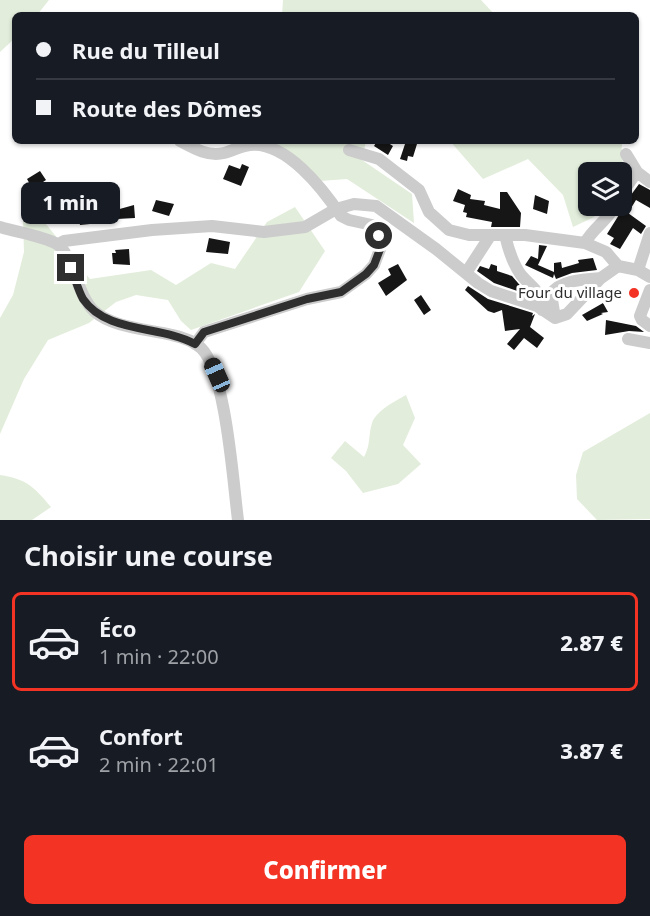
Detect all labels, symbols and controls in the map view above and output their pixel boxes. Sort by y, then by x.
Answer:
text: Rue du Tilleul [72,35,220,65]
text: Route des Dômes [72,93,262,123]
map controls [578,162,632,216]
button: layers [578,162,632,216]
callout: 1 min [22,181,121,223]
text: 1 min [43,189,98,216]
route start [365,222,392,249]
route end [57,254,84,281]
place label: Four du village [518,282,622,302]
marker: Four du village [627,286,641,300]
car [201,355,233,395]
text: Choisir une course [24,537,273,574]
text: Éco [99,613,136,643]
icon: car [27,615,81,669]
text: 2.87 € [560,627,623,657]
text: 1 min · 22:00 [99,643,219,670]
text: Confort [99,721,183,751]
icon: car [27,723,81,777]
text: 3.87 € [560,735,623,765]
text: 2 min · 22:01 [99,751,219,778]
button: Confirmer [24,835,626,904]

